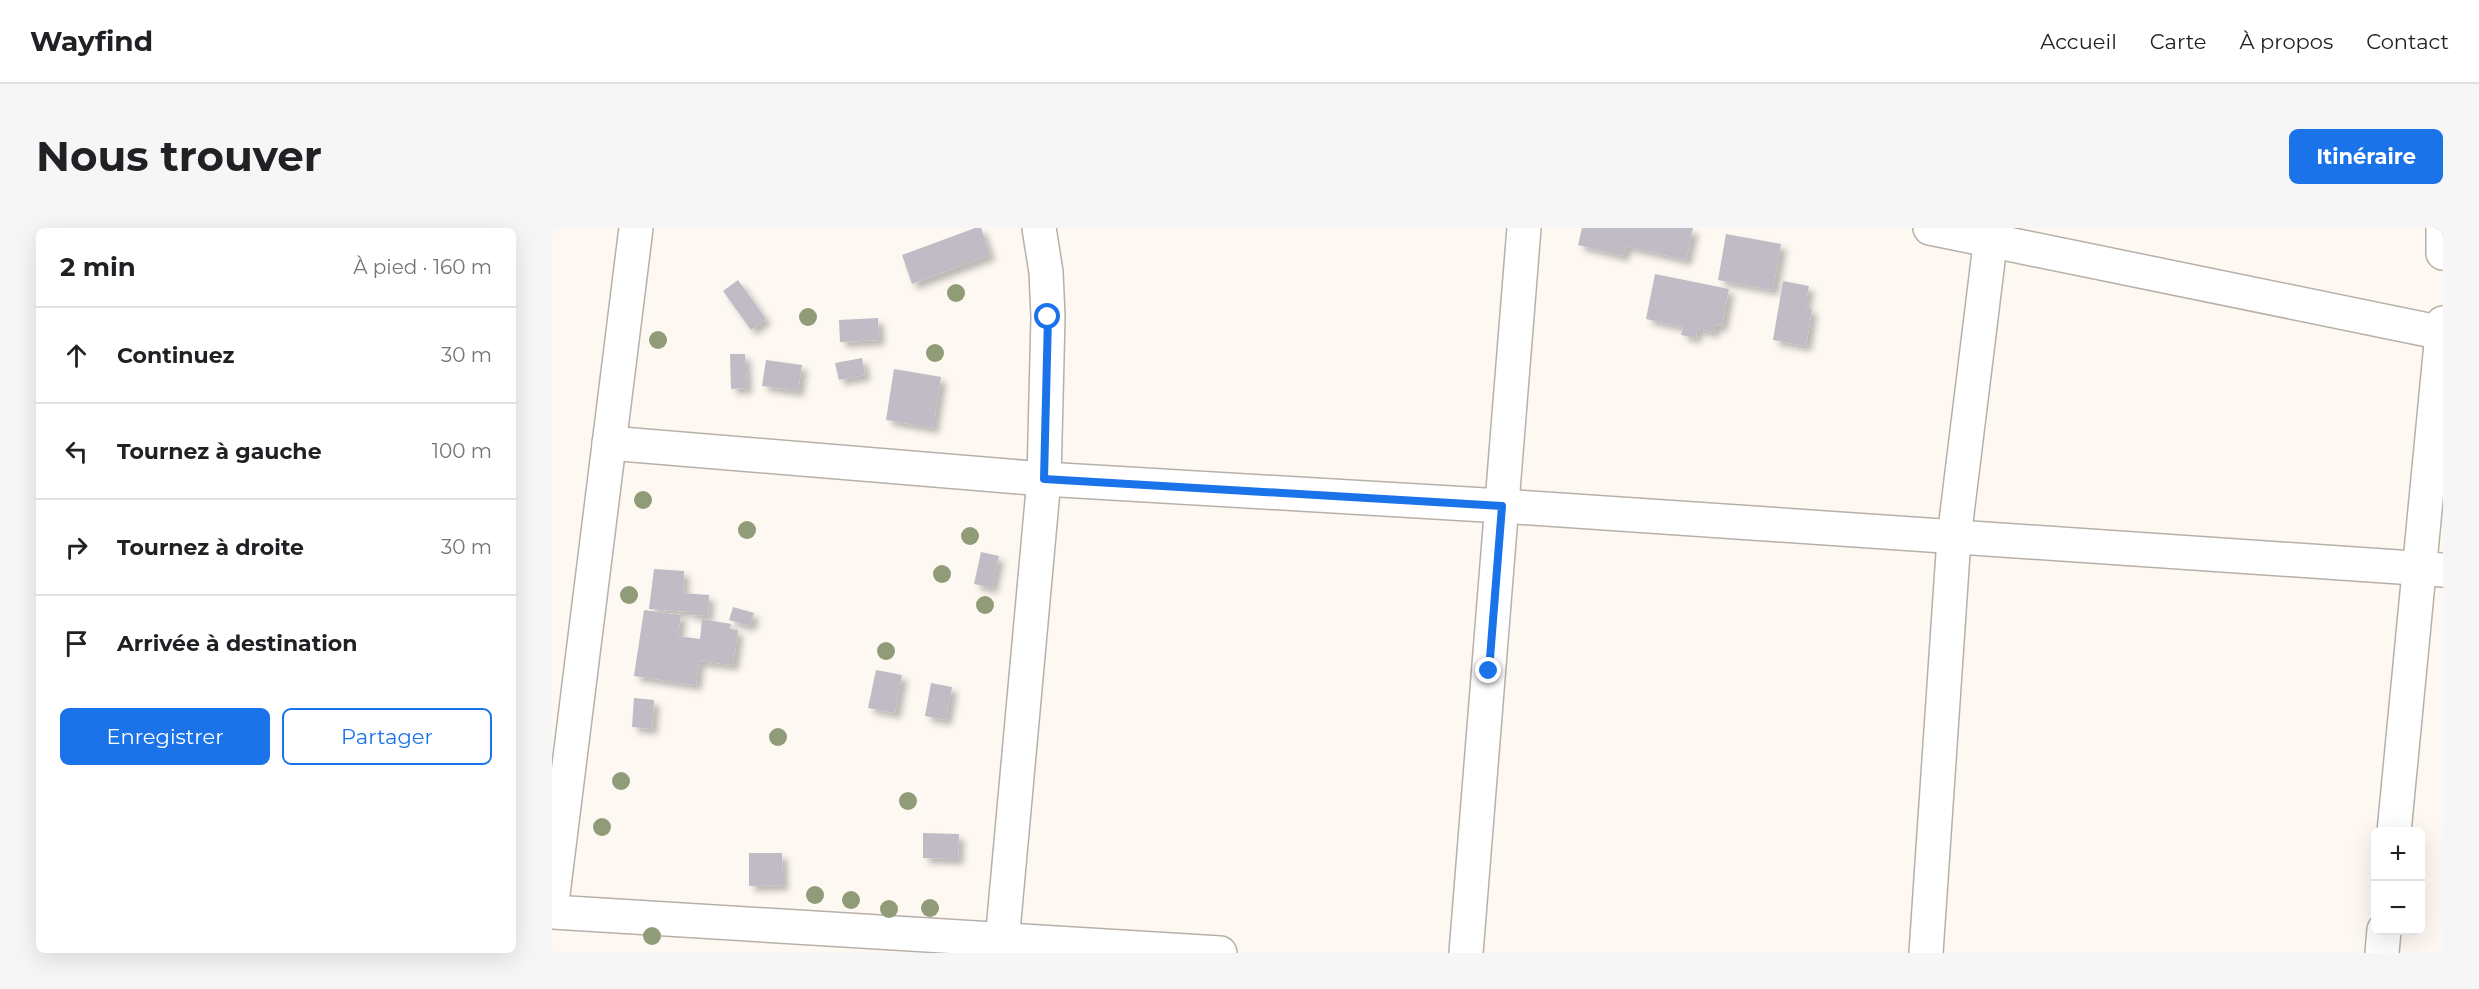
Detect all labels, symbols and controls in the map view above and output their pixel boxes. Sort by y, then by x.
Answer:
text: Wayfind [30,24,153,58]
text: Accueil [2040,29,2117,54]
text: Carte [2150,29,2206,54]
text: À propos [2239,29,2333,54]
text: Contact [2366,29,2449,54]
button: Itinéraire [2289,129,2443,184]
text: Nous trouver [36,130,322,182]
text: 2 min [60,251,136,283]
text: À pied · 160 m [353,255,492,279]
route start [1034,303,1060,329]
icon: ahead [60,339,93,372]
text: Continuez [117,342,234,369]
text: 30 m [441,343,492,367]
icon: left [60,435,93,468]
text: Tournez à gauche [117,438,322,465]
text: 100 m [432,439,492,463]
icon: right [60,531,93,564]
text: Tournez à droite [117,534,304,561]
text: 30 m [441,535,492,559]
icon: arrive [60,627,93,660]
text: Arrivée à destination [117,630,357,657]
route end [1475,657,1501,683]
button: Enregistrer [60,708,270,765]
button: Partager [282,708,492,765]
map controls [2371,827,2425,935]
button: + [2371,827,2425,881]
button: − [2371,881,2425,935]

